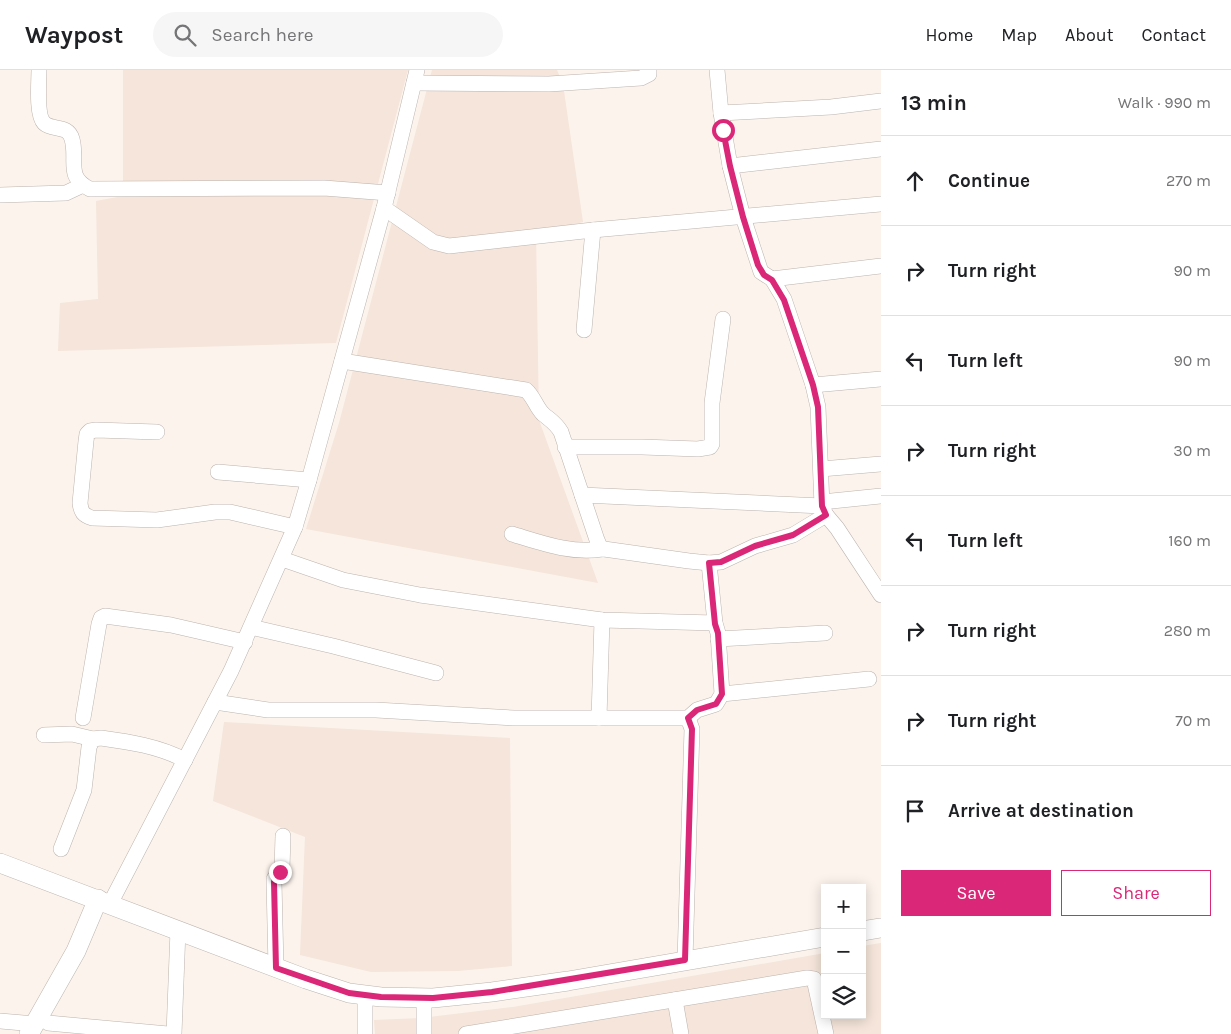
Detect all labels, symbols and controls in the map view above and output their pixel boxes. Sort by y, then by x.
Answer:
search box [153,12,503,57]
text: Waypost [25,21,123,49]
icon: search [171,21,199,49]
text: Search here [211,24,313,46]
text: Home [925,24,973,46]
text: Map [1001,24,1037,46]
text: About [1065,24,1114,46]
text: Contact [1142,24,1206,46]
text: 13 min [901,91,967,115]
text: Walk · 990 m [1118,93,1211,112]
route start [712,119,735,142]
icon: ahead [901,167,929,195]
text: Continue [948,170,1030,192]
text: 270 m [1166,171,1211,190]
icon: right [901,257,929,285]
text: Turn right [948,260,1037,282]
text: 90 m [1173,261,1211,280]
icon: left [901,347,929,375]
text: Turn left [948,350,1023,372]
text: 90 m [1173,351,1211,370]
icon: right [901,437,929,465]
text: Turn right [948,440,1037,462]
text: 30 m [1173,441,1211,460]
icon: left [901,527,929,555]
text: Turn left [948,530,1023,552]
text: 160 m [1168,531,1211,550]
icon: right [901,617,929,645]
text: Turn right [948,620,1037,642]
text: 280 m [1164,621,1211,640]
icon: right [901,707,929,735]
text: Turn right [948,710,1037,732]
text: 70 m [1175,711,1211,730]
icon: arrive [901,797,929,825]
text: Arrive at destination [948,800,1134,822]
route end [269,861,292,884]
button: Save [901,870,1051,916]
button: Share [1061,870,1211,916]
map controls [821,884,866,1019]
button: + [821,884,866,929]
button: − [821,929,866,974]
button: layers [821,974,866,1019]

